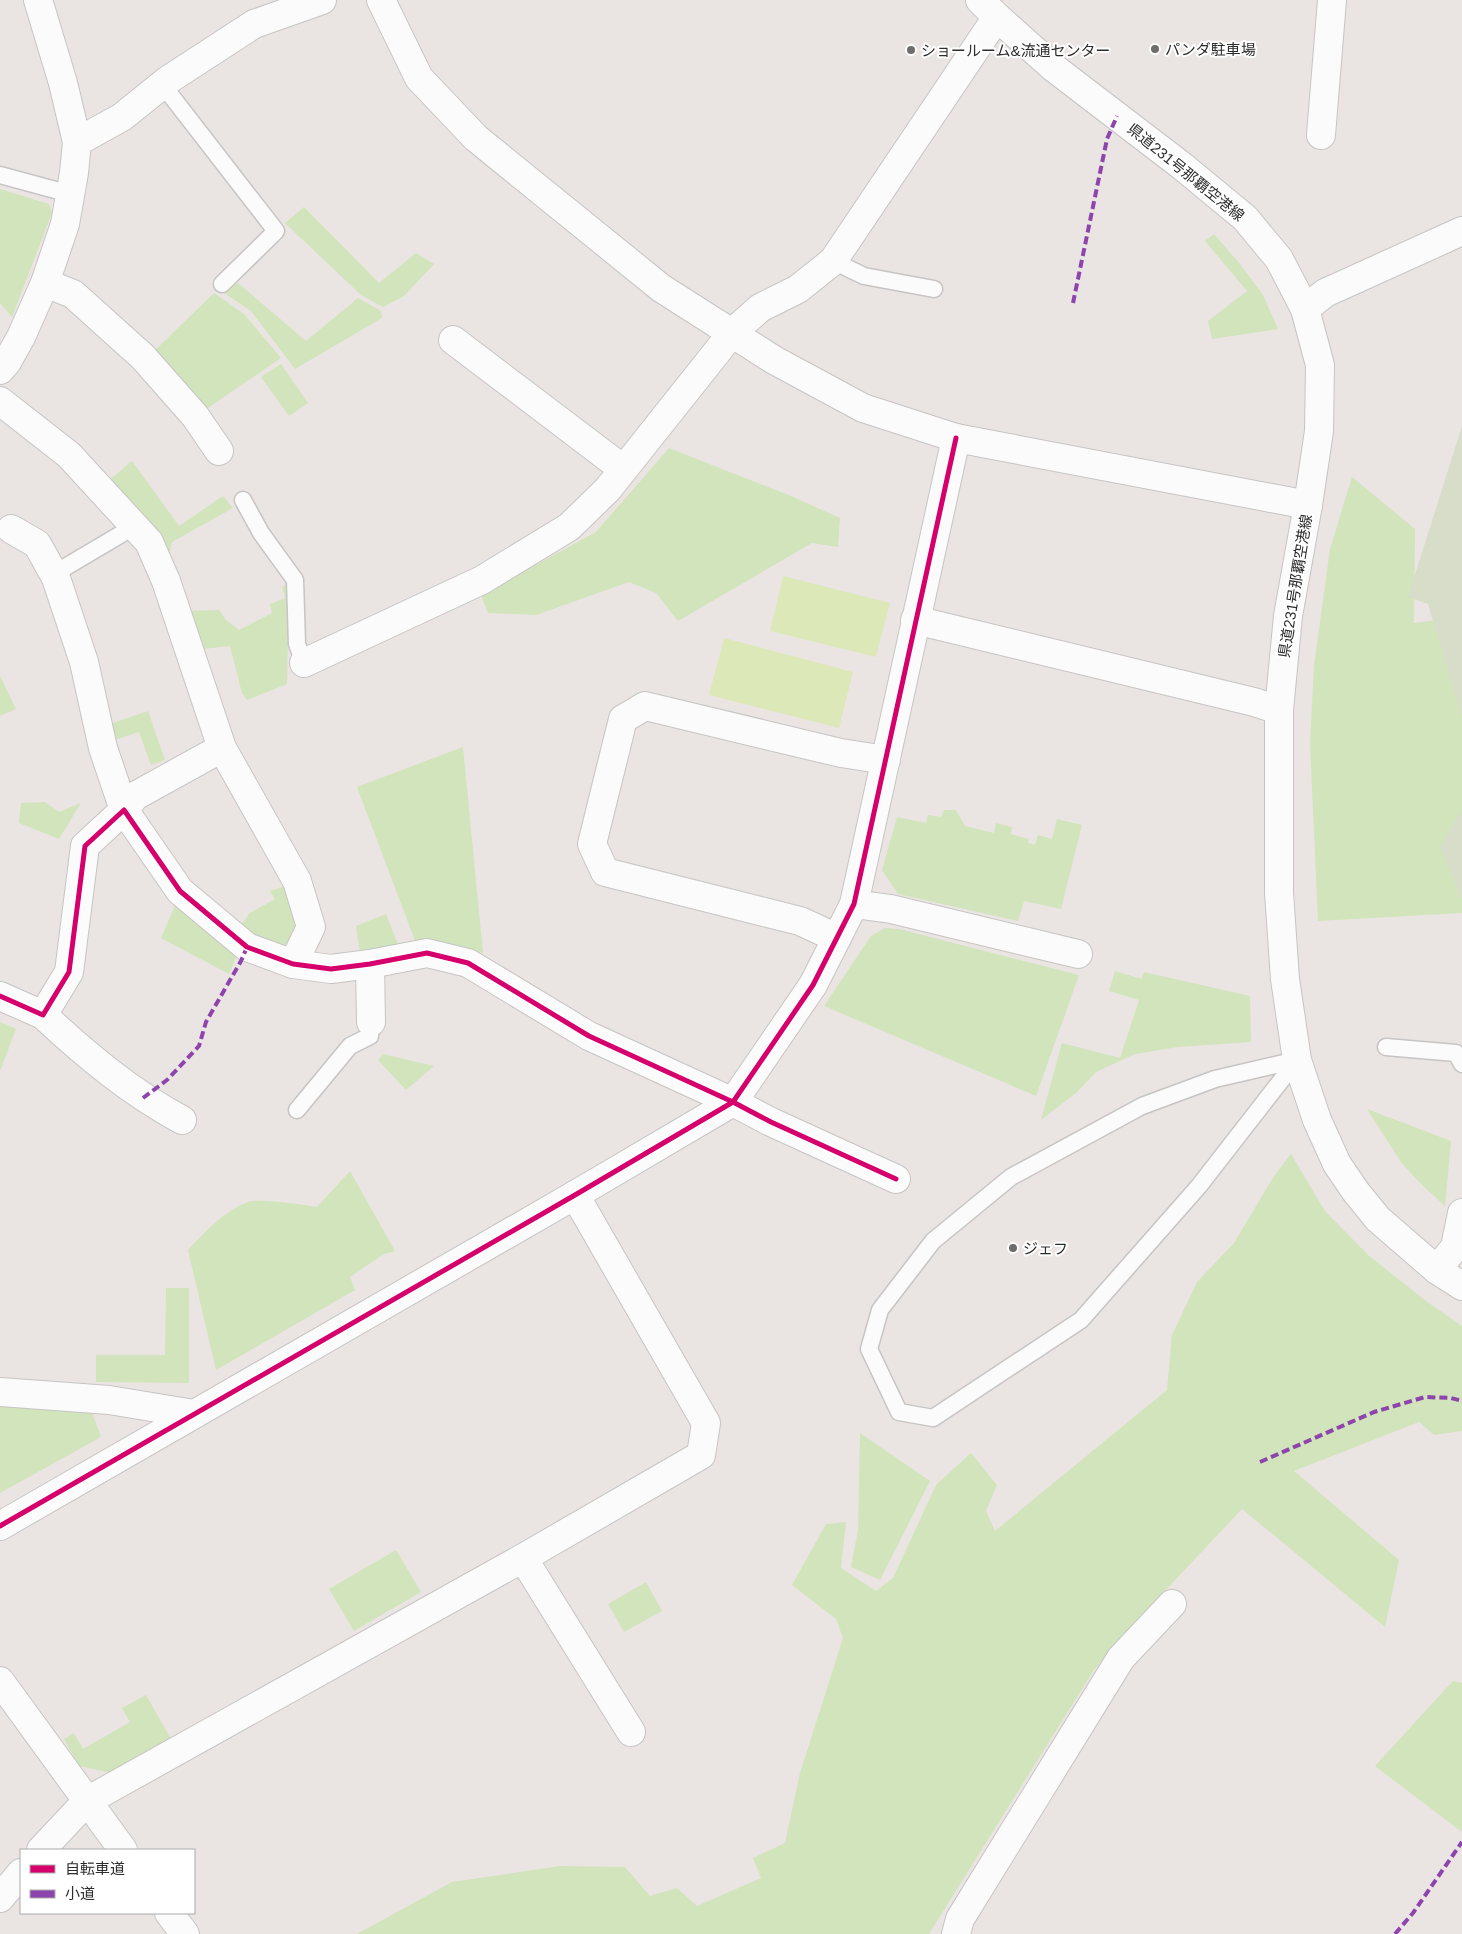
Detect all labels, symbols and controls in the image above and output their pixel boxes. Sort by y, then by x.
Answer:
place label: パンダ駐車場 [1165,41,1256,58]
place label: ショールーム&流通センター [921,42,1111,59]
marker: パンダ駐車場 [1149,43,1161,55]
marker: ショールーム&流通センター [905,44,917,56]
street label: 県道231号那覇空港線 [1124,120,1248,224]
street label: 県道231号那覇空港線 [1275,513,1315,659]
place label: ジェフ [1023,1240,1068,1257]
marker: ジェフ [1007,1242,1019,1254]
legend [20,1849,195,1914]
text: 自転車道 [65,1860,125,1877]
text: 小道 [65,1885,95,1902]

